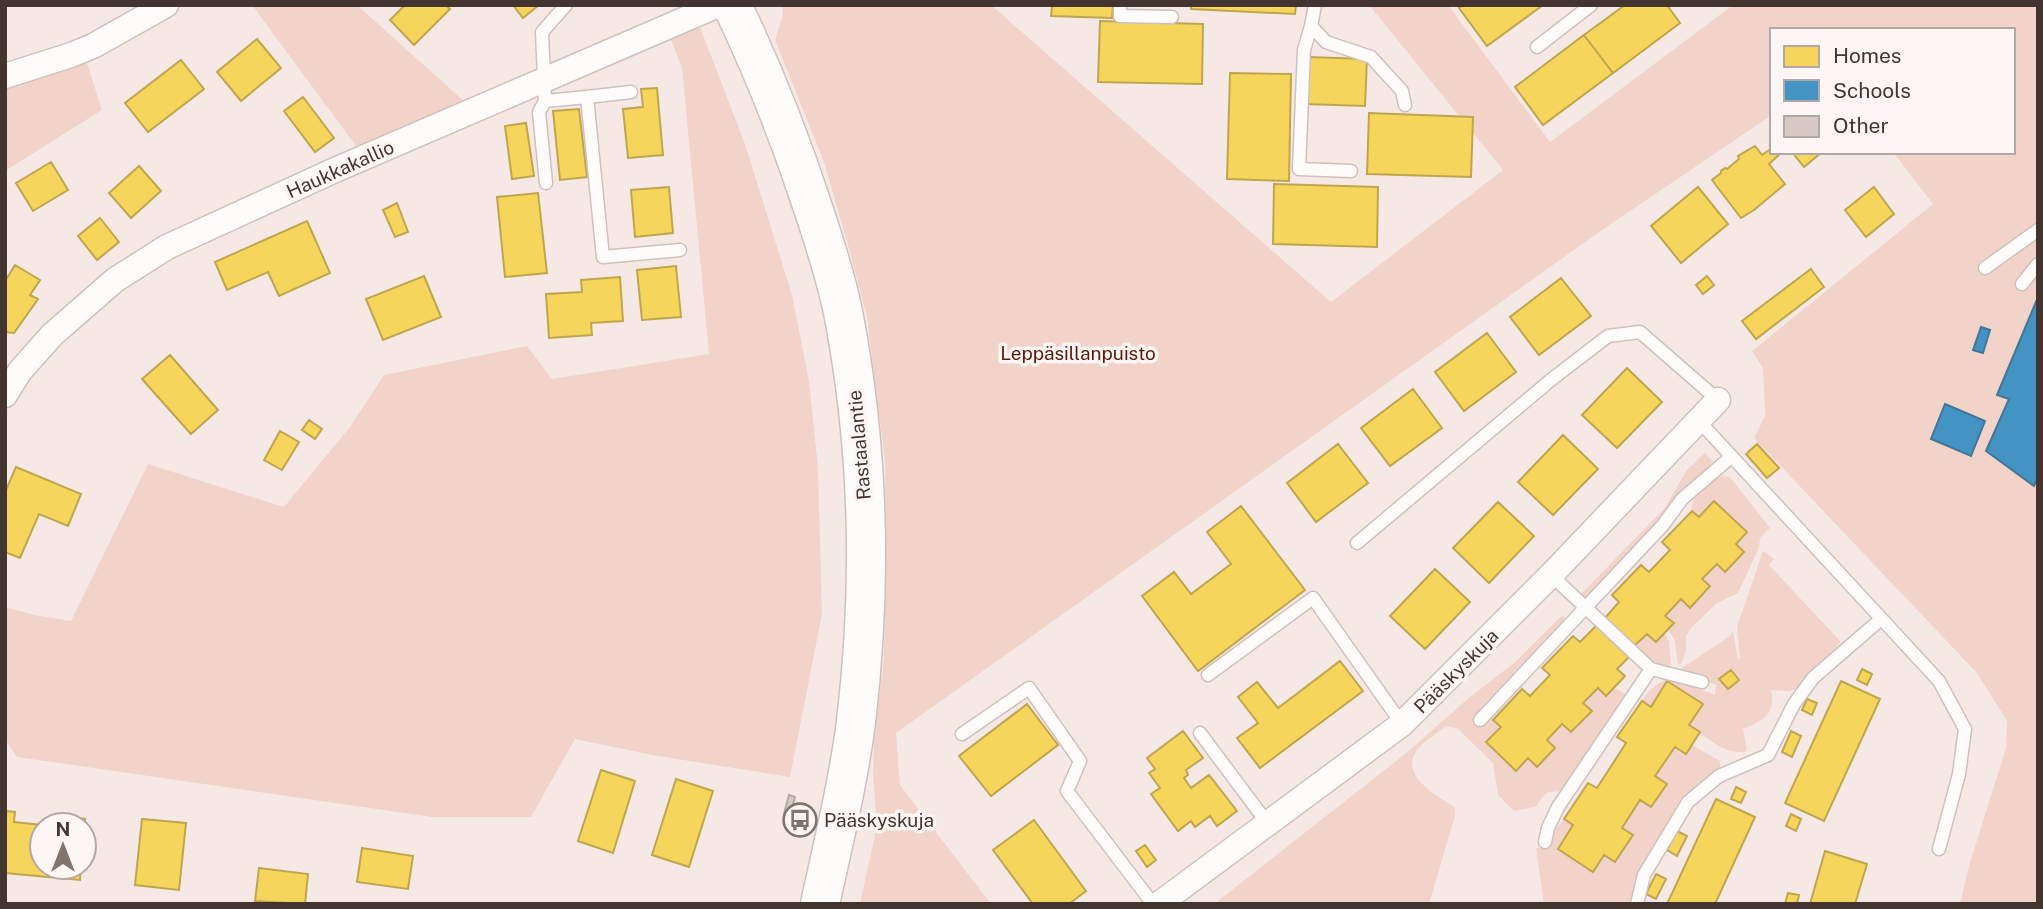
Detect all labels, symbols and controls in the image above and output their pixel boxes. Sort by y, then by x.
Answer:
legend [1770,28,2015,154]
text: Homes [1833,43,1901,68]
text: Schools [1833,78,1911,103]
text: Other [1833,113,1889,138]
street label: Haukkakallio [283,136,397,202]
park label: Leppäsillanpuisto [1000,342,1156,364]
street label: Rastaalantie [843,389,875,501]
street label: Pääskyskuja [1409,624,1503,718]
bus stop icon: Pääskyskuja [781,801,819,839]
place label: Pääskyskuja [824,809,934,831]
north arrow [28,811,98,881]
text: N [56,818,70,840]

